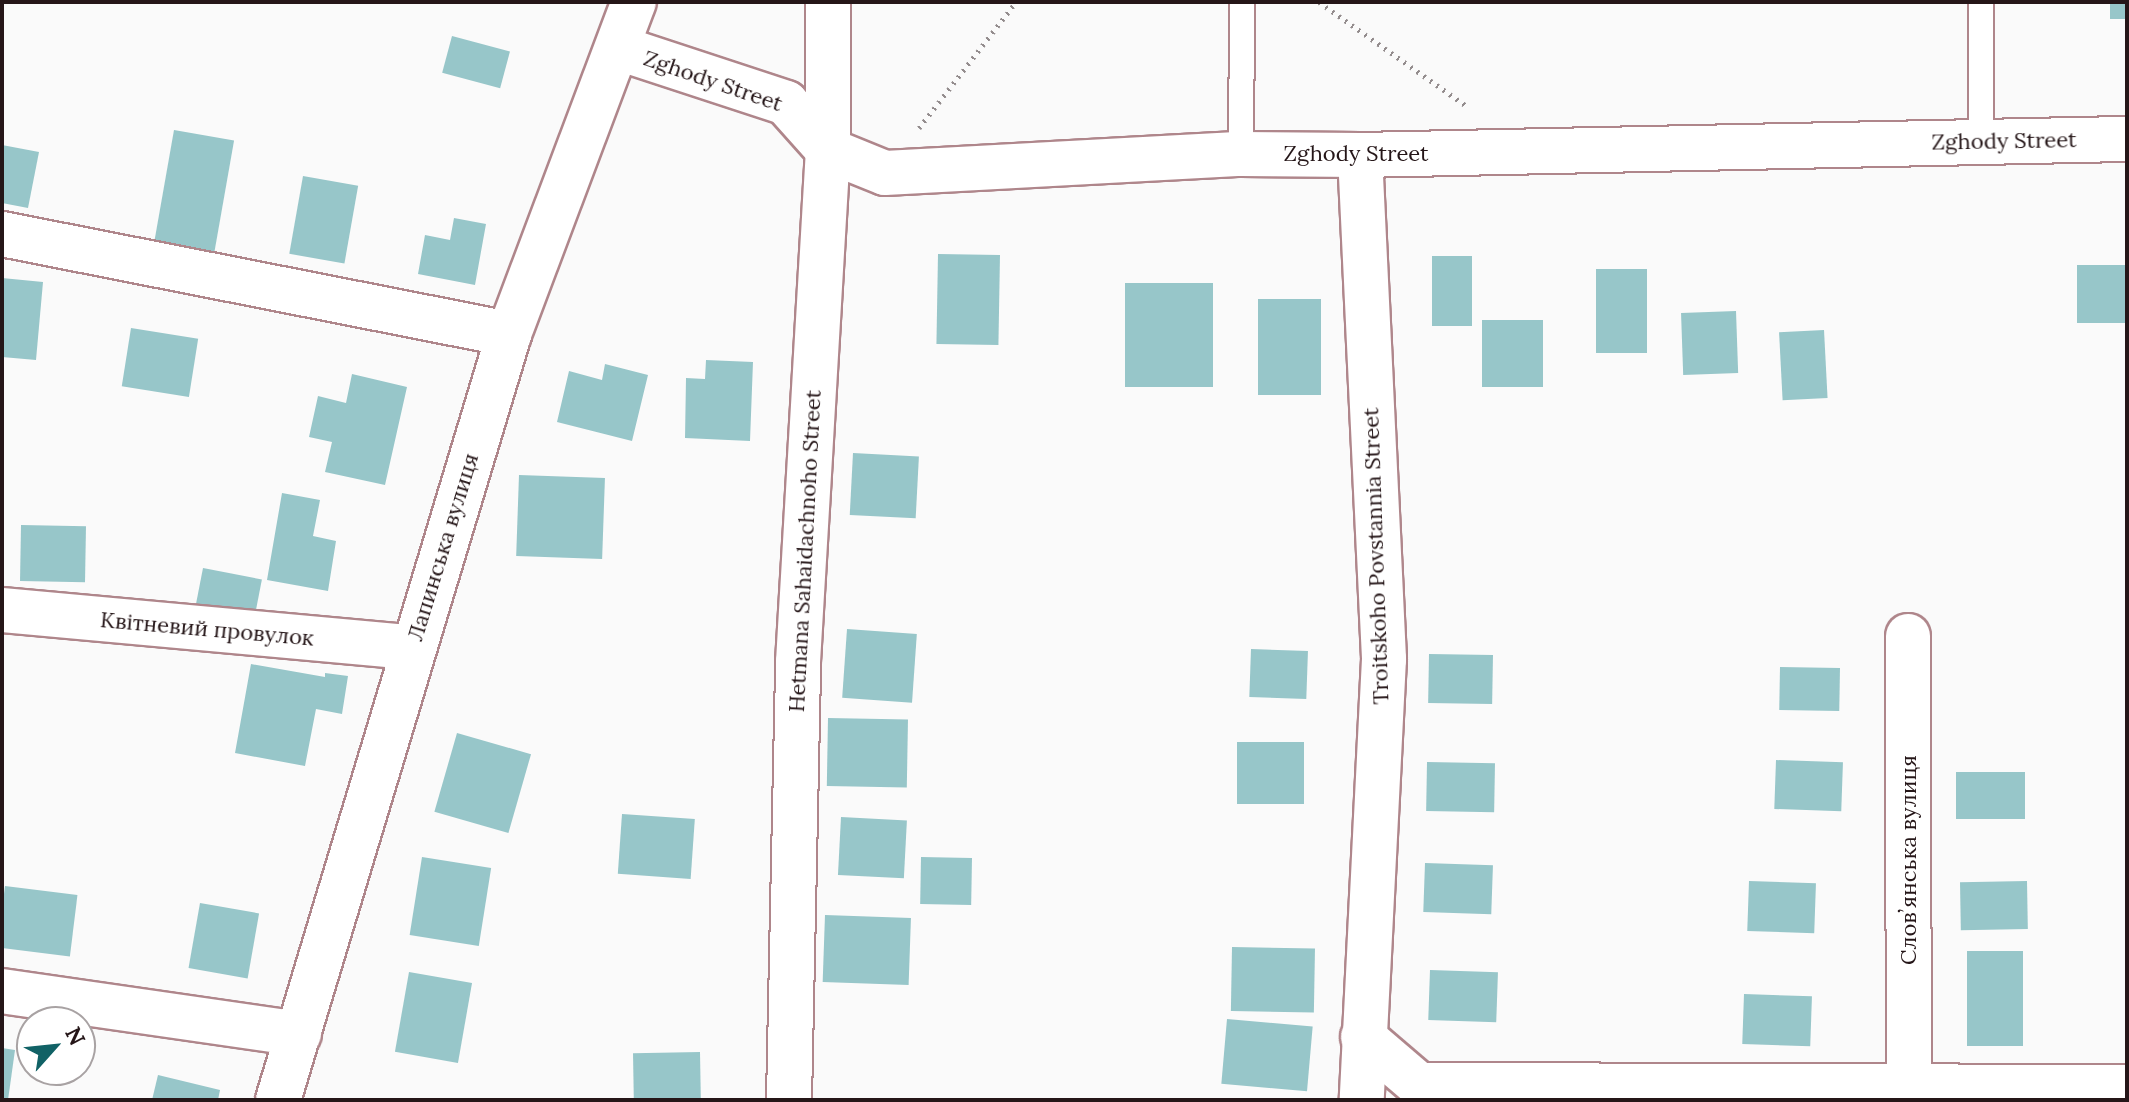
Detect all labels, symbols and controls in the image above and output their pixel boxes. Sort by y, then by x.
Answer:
street label: Zghody Street [640,45,786,117]
street label: Zghody Street [1931,127,2077,155]
street label: Zghody Street [1284,141,1428,167]
street label: Hetmana Sahaidachnoho Street [783,389,827,713]
street label: Troitskoho Povstannia Street [1358,407,1394,705]
street label: Лапинська вулиця [402,450,484,644]
street label: Квітневий провулок [99,607,315,651]
street label: Словʼянська вулиця [1896,755,1922,965]
north arrow [16,1006,96,1086]
text: N [59,1022,92,1050]

